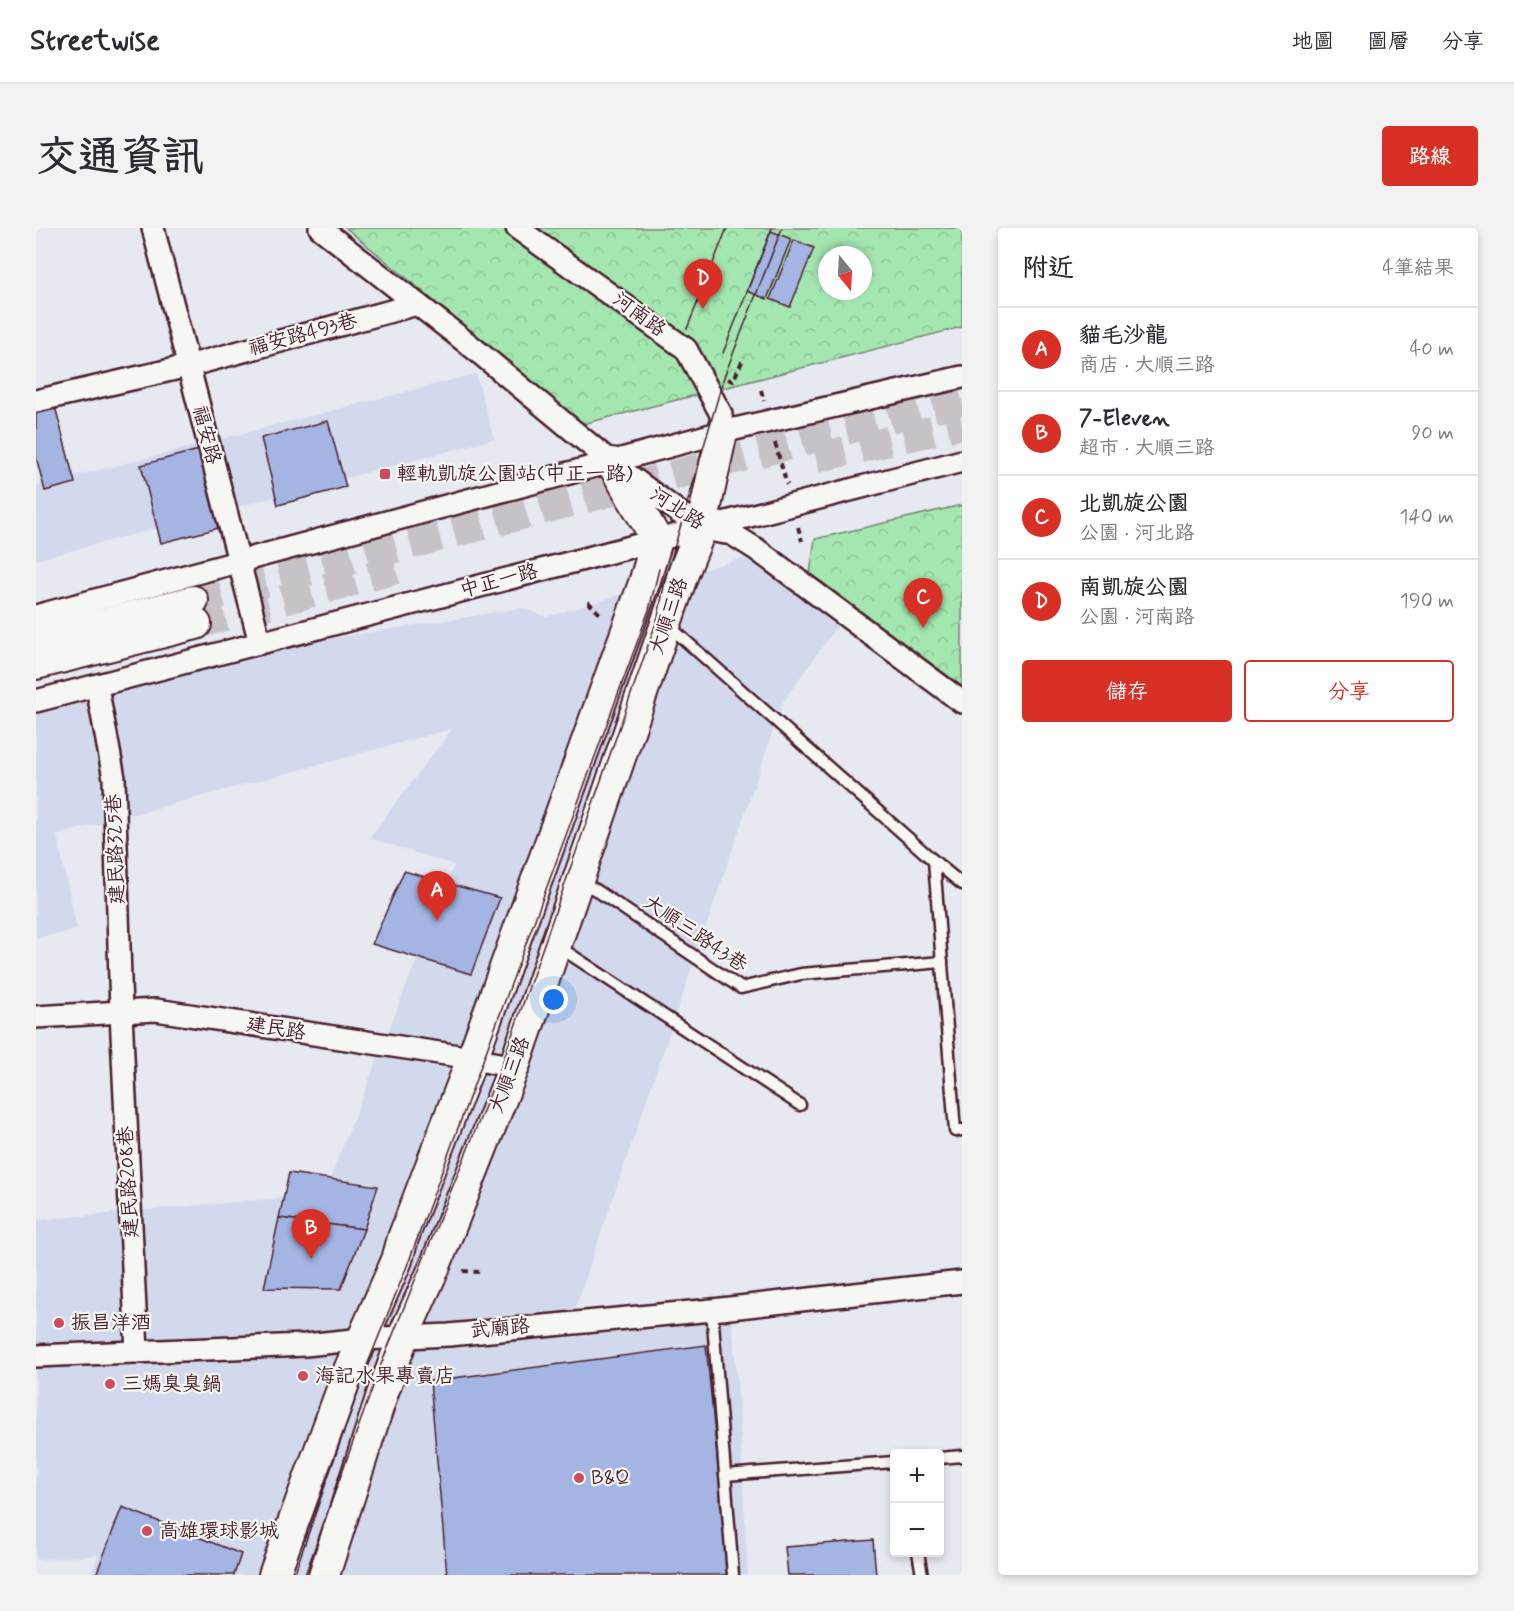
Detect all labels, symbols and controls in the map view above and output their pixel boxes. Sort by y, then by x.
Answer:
text: Streetwise [30,23,160,60]
text: 地圖 [1292,28,1334,56]
text: 圖層 [1367,28,1409,56]
text: 分享 [1442,28,1484,56]
button: 路線 [1382,126,1478,186]
text: 交通資訊 [36,131,204,186]
north arrow [818,246,872,300]
text: 附近 [1022,252,1074,286]
text: 4筆結果 [1382,255,1454,282]
pin: D [684,260,722,309]
street label: 河南路 [607,286,672,344]
street label: 福安路493巷 [246,307,361,362]
text: 貓毛沙龍 [1079,322,1167,350]
text: A [1035,336,1048,363]
text: 40 m [1410,336,1454,363]
text: 商店 · 大順三路 [1079,352,1214,379]
street label: 福安路 [185,403,227,468]
text: 7-Eleven [1079,405,1169,433]
text: B [1035,420,1048,447]
text: 90 m [1411,420,1454,447]
text: 超市 · 大順三路 [1079,435,1214,462]
place label: 輕軌凱旋公園站(中正一路) [397,461,633,488]
marker: 輕軌凱旋公園站(中正一路) [378,467,392,481]
street label: 河北路 [644,481,710,537]
text: 北凱旋公園 [1079,490,1189,518]
text: C [1034,504,1049,531]
text: 140 m [1400,504,1454,531]
text: 公園 · 河北路 [1079,520,1194,547]
street label: 中正一路 [457,557,542,604]
street label: 大順三路 [643,573,695,658]
text: 南凱旋公園 [1079,574,1189,602]
pin: C [904,578,942,628]
text: D [1035,588,1048,615]
text: 190 m [1400,588,1454,615]
text: 公園 · 河南路 [1079,604,1194,631]
button: 儲存 [1022,660,1232,722]
button: 分享 [1244,660,1454,722]
street label: 建民路325巷 [101,792,131,905]
pin: A [418,872,456,921]
street label: 大順三路43巷 [638,889,753,979]
your location [539,985,568,1014]
street label: 建民路 [244,1011,309,1047]
street label: 大順三路 [483,1032,537,1117]
street label: 建民路208巷 [113,1124,145,1239]
pin: B [292,1210,330,1259]
place label: 振昌洋酒 [71,1310,151,1337]
street label: 武廟路 [469,1313,532,1345]
marker: 振昌洋酒 [52,1316,66,1330]
place label: 海記水果專賣店 [315,1363,455,1390]
marker: 海記水果專賣店 [296,1369,310,1383]
place label: 三媽臭臭鍋 [122,1371,222,1398]
marker: 三媽臭臭鍋 [103,1377,117,1391]
map controls [890,1449,944,1557]
button: + [890,1449,944,1503]
place label: B&Q [591,1465,630,1492]
marker: B&Q [572,1471,586,1485]
button: − [890,1503,944,1557]
place label: 高雄環球影城 [159,1518,279,1545]
marker: 高雄環球影城 [140,1524,154,1538]

